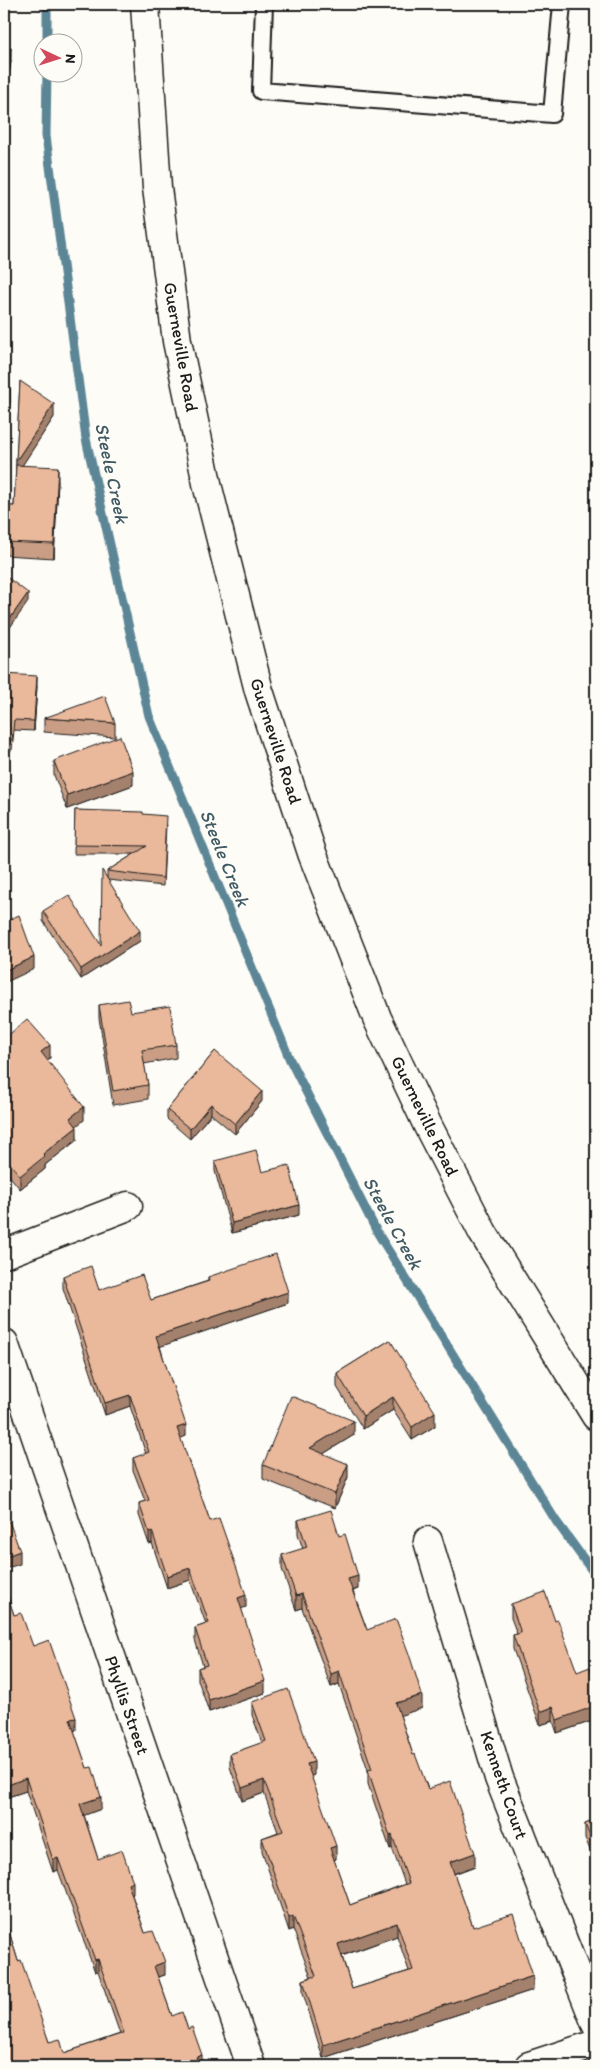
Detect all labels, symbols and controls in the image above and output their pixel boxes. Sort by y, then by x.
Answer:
north arrow [32,32,82,82]
text: N [62,54,79,64]
street label: Guerneville Road [159,280,203,414]
water label: Steele Creek [90,421,134,527]
street label: Guerneville Road [245,675,307,807]
water label: Steele Creek [195,806,255,911]
street label: Guerneville Road [386,1052,464,1180]
water label: Steele Creek [358,1173,428,1274]
street label: Phyllis Street [100,1653,154,1758]
street label: Kenneth Court [475,1728,533,1842]

